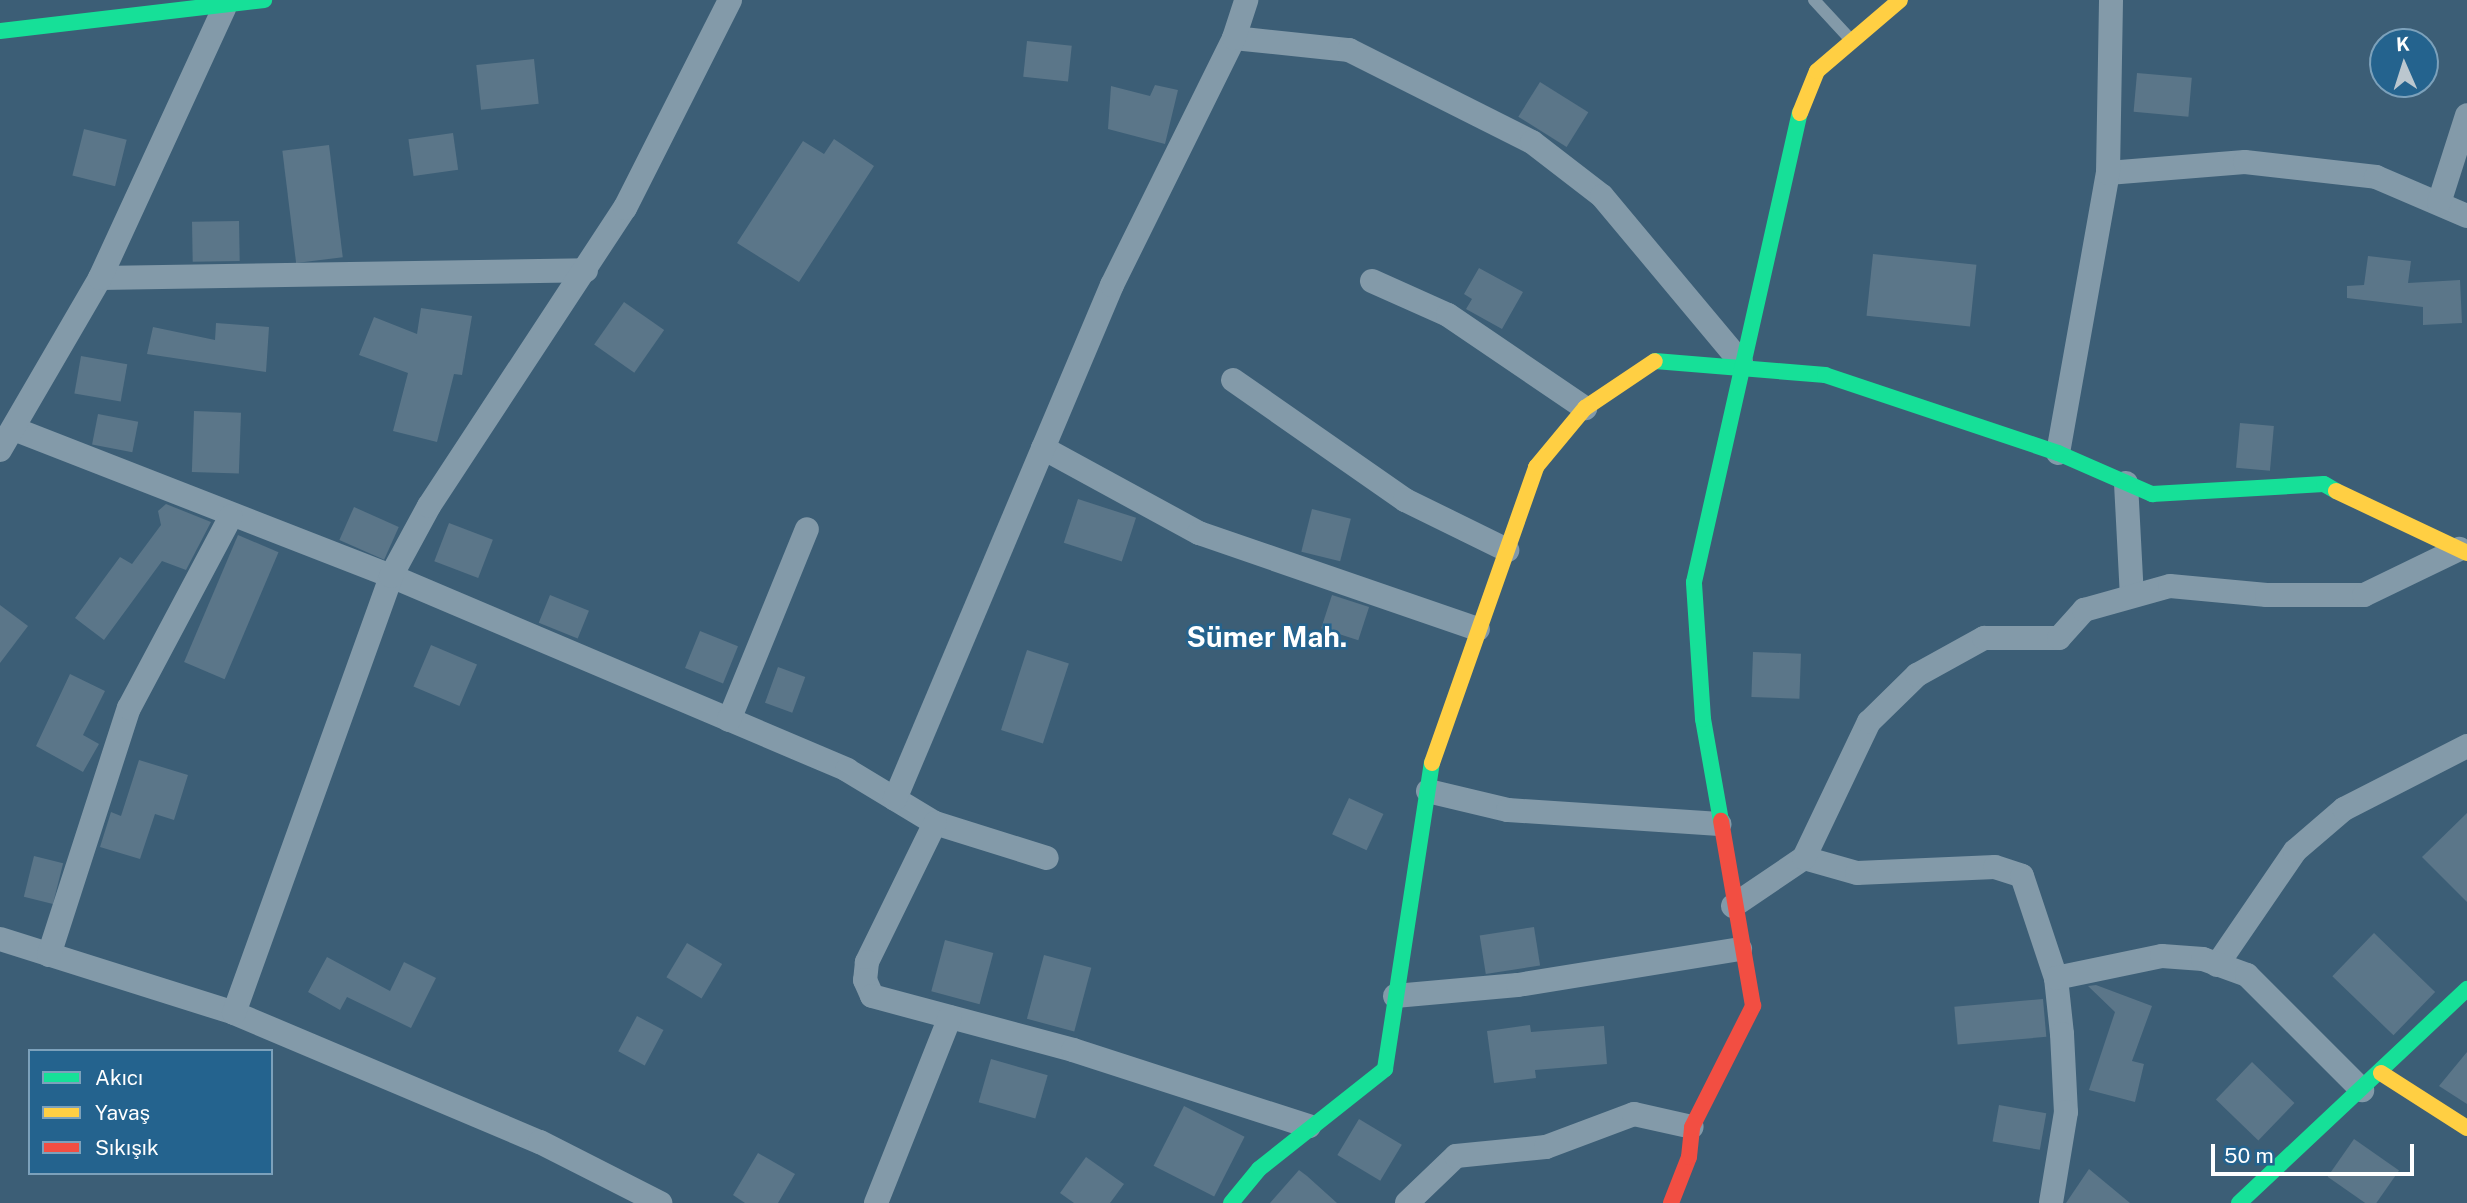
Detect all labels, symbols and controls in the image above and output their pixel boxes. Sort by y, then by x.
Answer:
north arrow [2369,28,2439,98]
text: K [2396,33,2410,55]
district label: Sümer Mah. [1187,620,1347,654]
legend [28,1049,273,1175]
text: Akıcı [95,1065,143,1090]
text: Yavaş [95,1100,150,1125]
scale bar [2215,1130,2418,1174]
text: Sıkışık [95,1135,159,1160]
text: 50 m [2224,1143,2274,1168]

